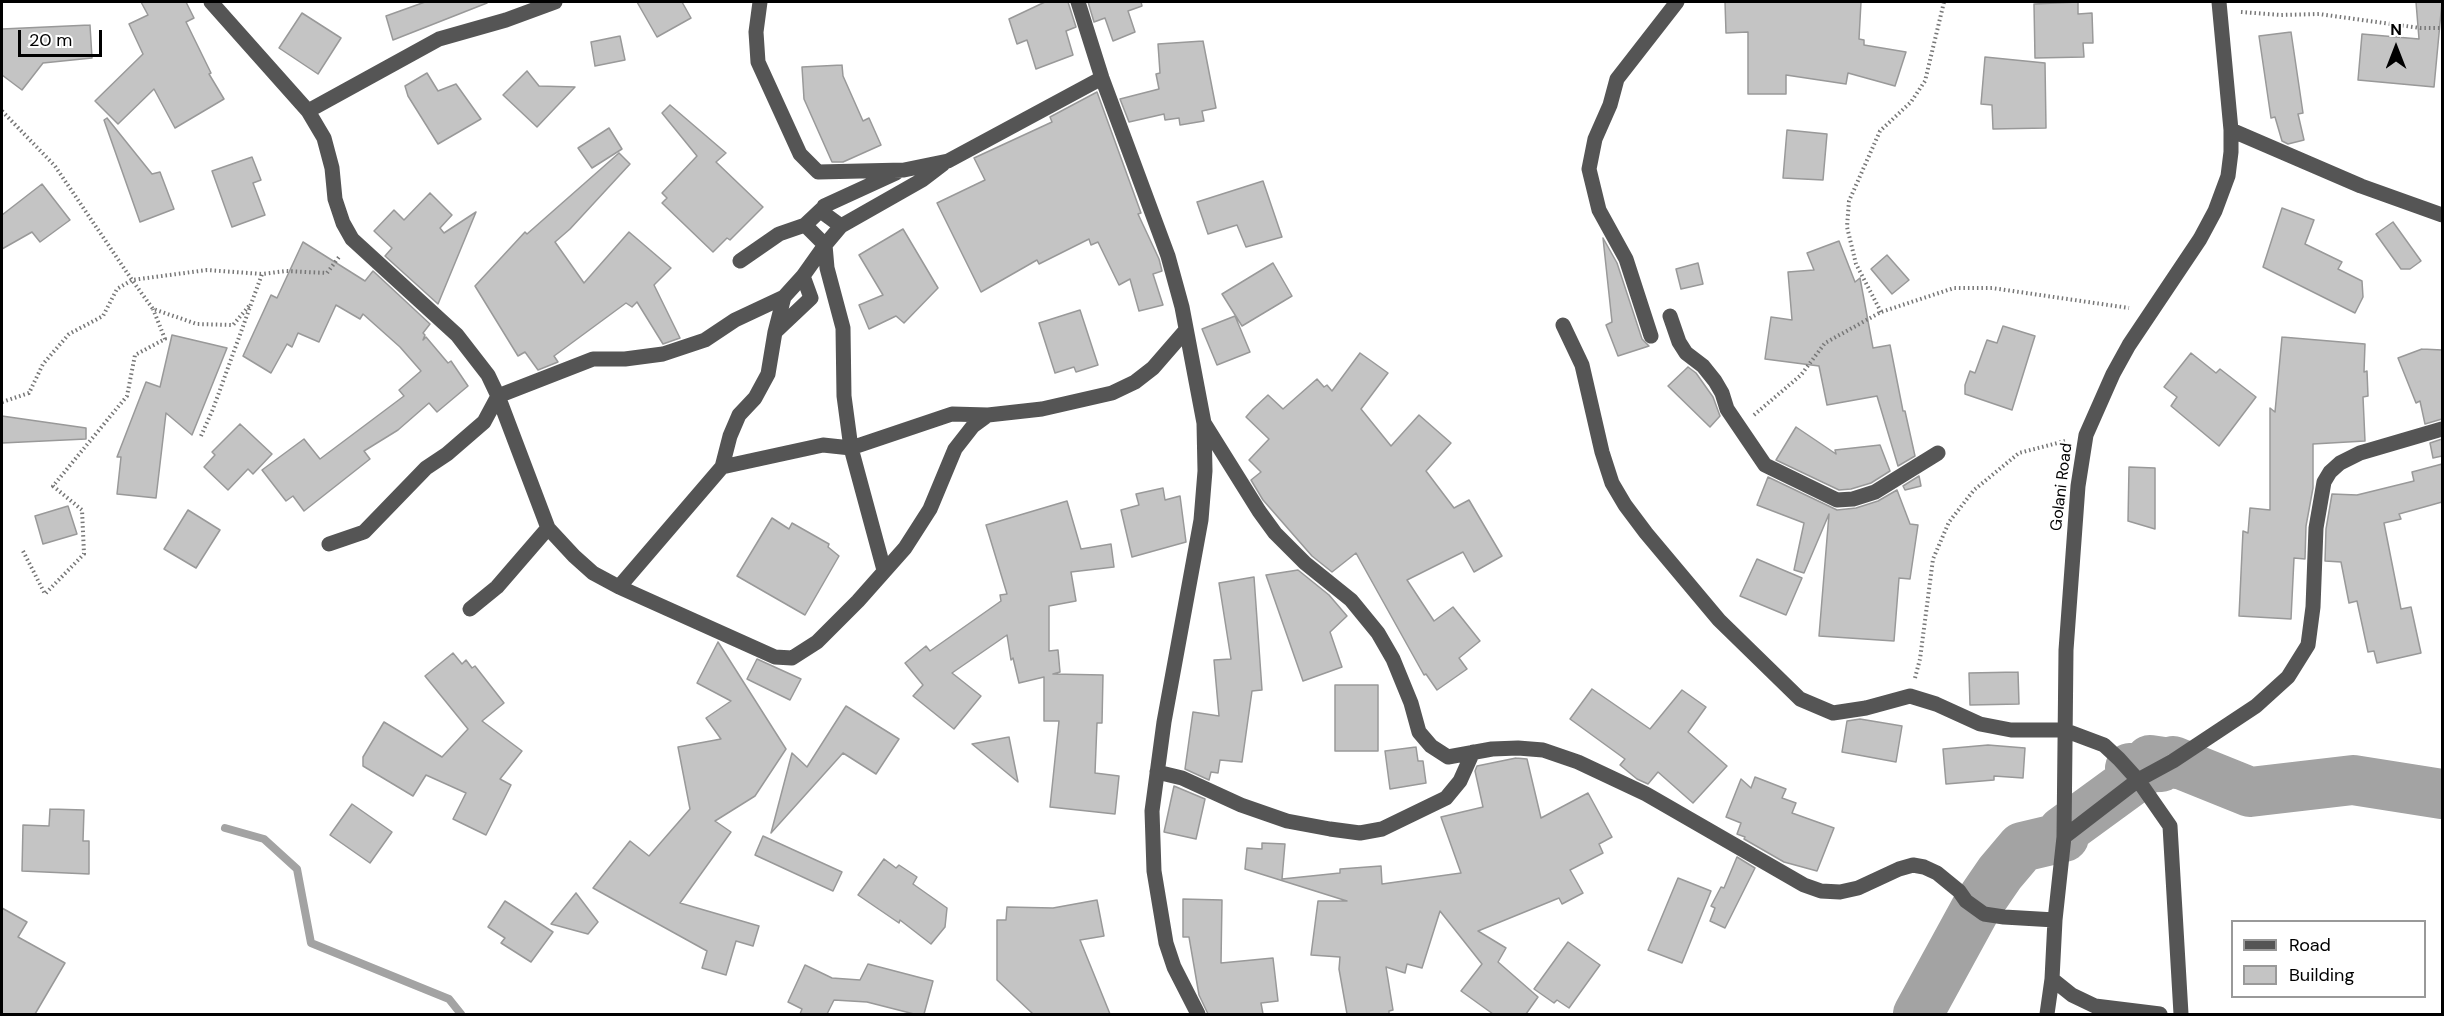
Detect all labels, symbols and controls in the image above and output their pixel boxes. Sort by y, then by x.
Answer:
scale bar [21,18,105,56]
north arrow [2366,18,2426,78]
text: N [2390,19,2402,40]
text: 20 m [29,28,72,52]
street label: Golani Road [2047,442,2077,532]
legend [2231,920,2426,998]
text: Road [2289,933,2331,957]
text: Building [2289,963,2354,987]

